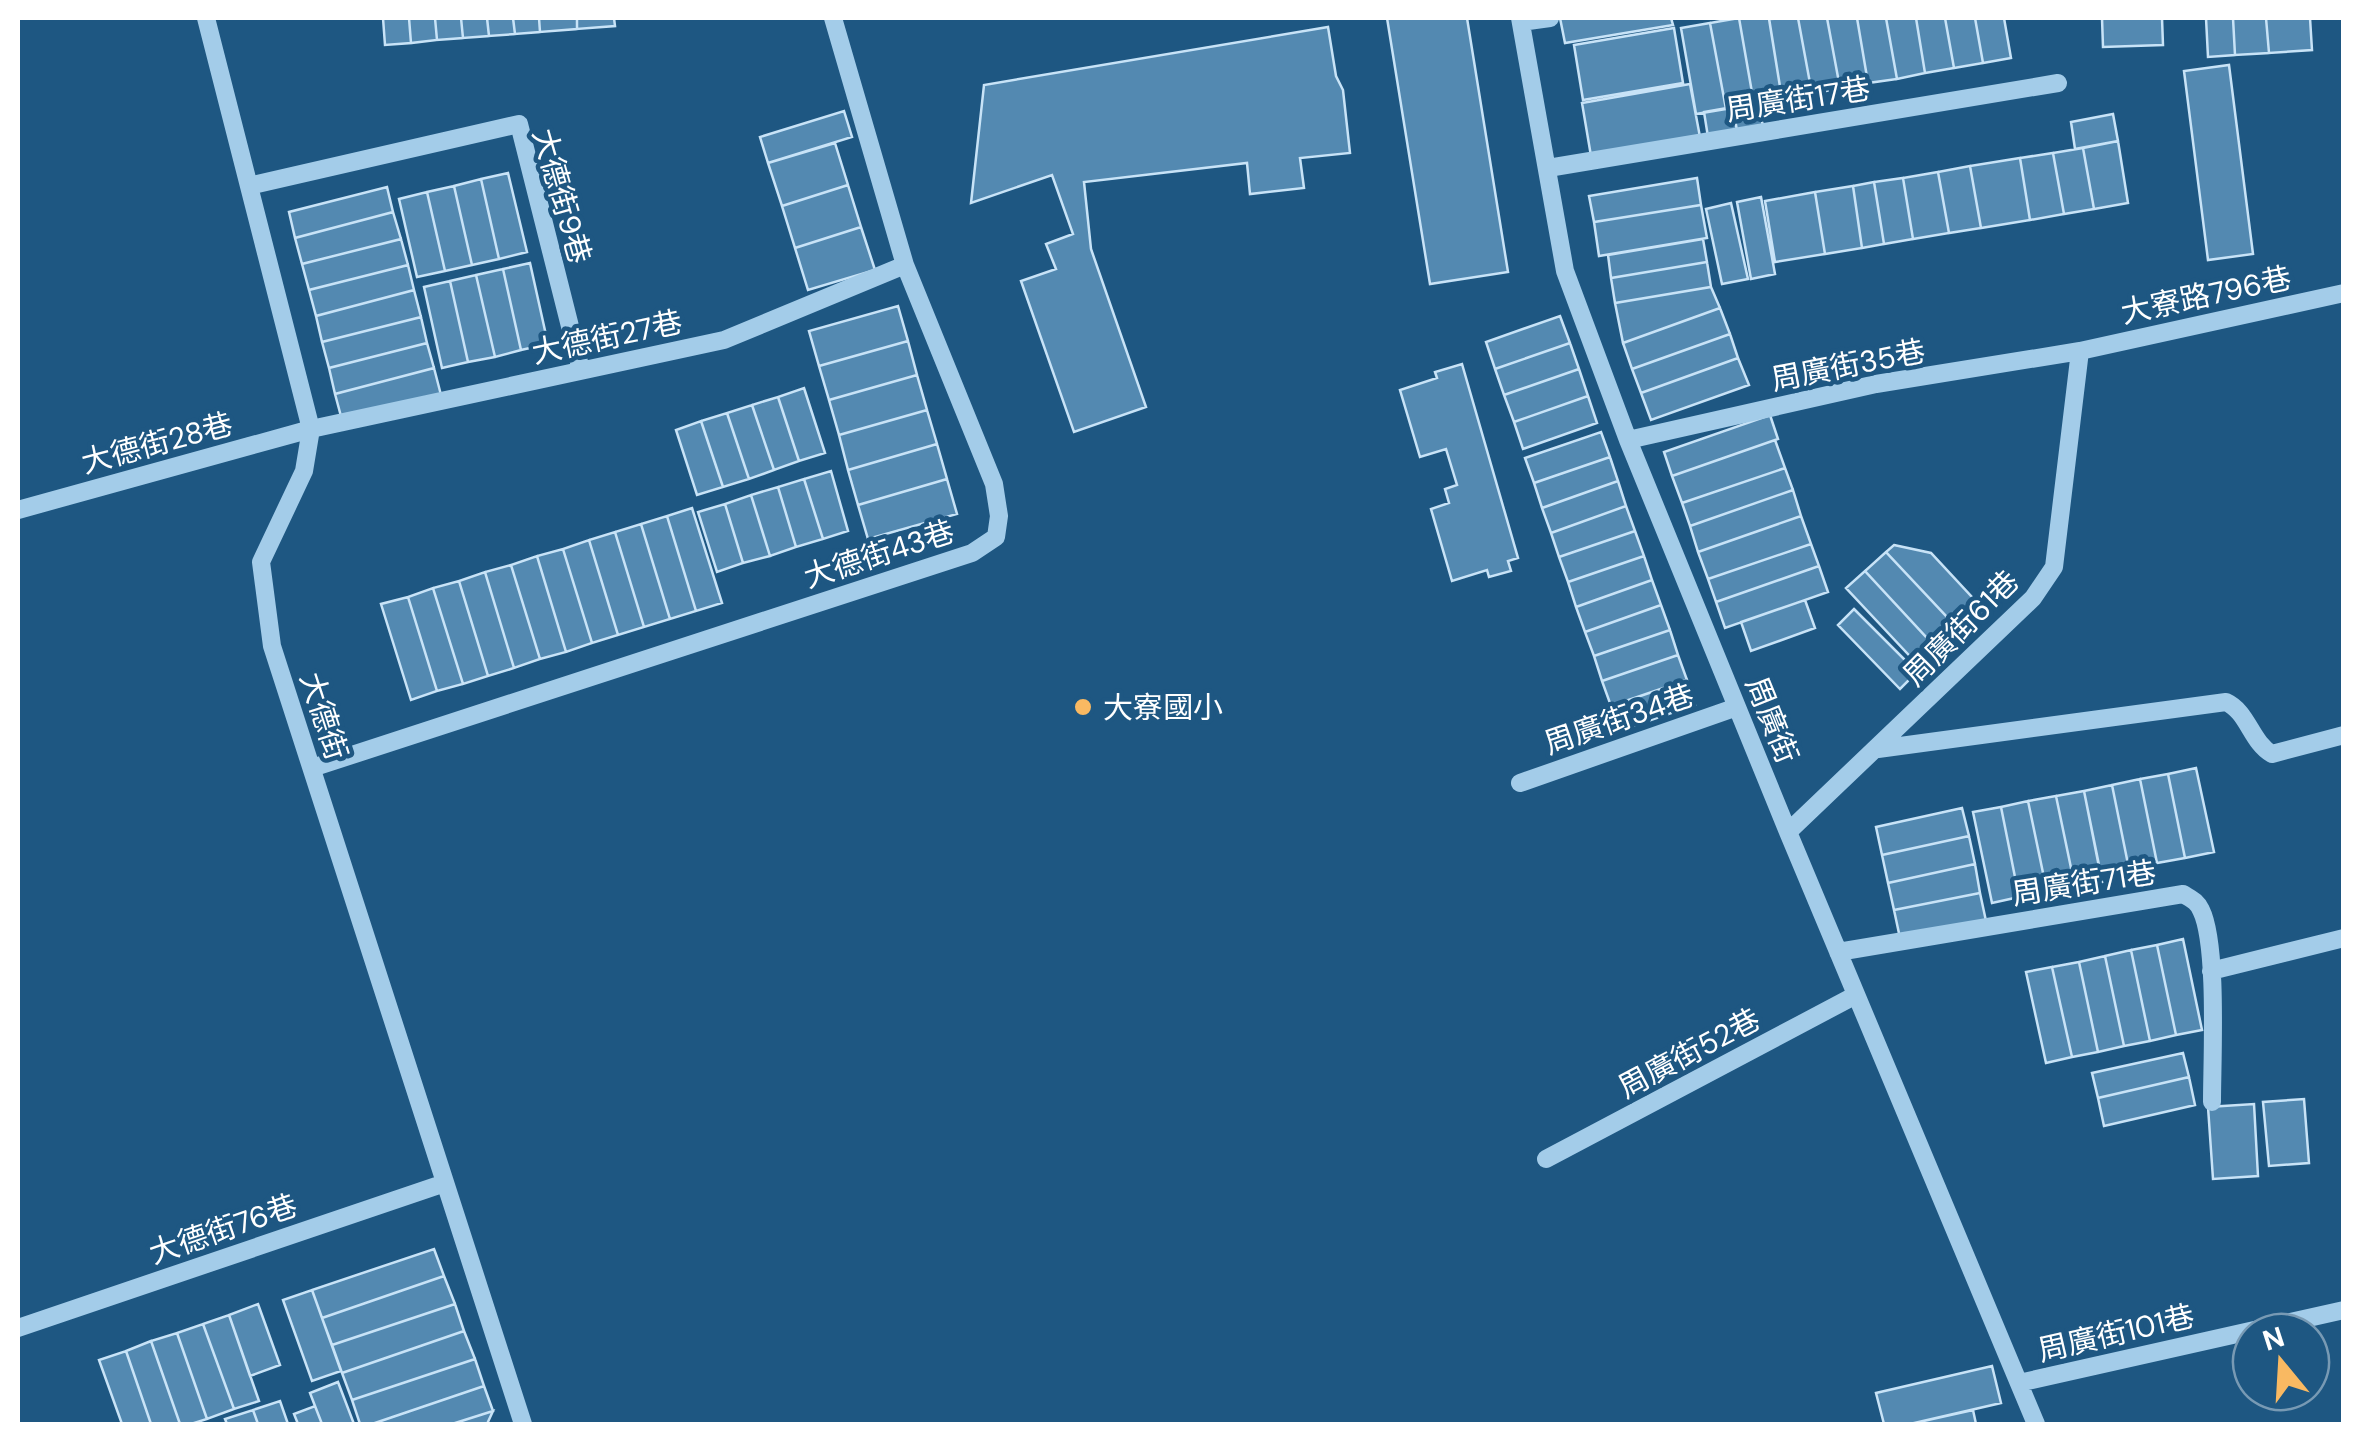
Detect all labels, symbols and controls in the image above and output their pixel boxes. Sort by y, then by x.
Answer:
street label: 周廣街17巷 [1723,68,1873,130]
street label: 大德街9巷 [524,124,600,268]
street label: 大寮路796巷 [2117,258,2295,332]
street label: 大德街27巷 [528,302,686,372]
street label: 周廣街35巷 [1768,331,1928,399]
street label: 大德街28巷 [77,404,237,482]
street label: 大德街43巷 [799,511,959,597]
street label: 周廣街61巷 [1895,562,2027,694]
street label: 大德街 [292,667,356,765]
street label: 周廣街 [1737,671,1807,769]
street label: 周廣街34巷 [1539,675,1699,763]
place label: 大寮國小 [1103,688,1223,727]
marker: 大寮國小 [1072,696,1094,718]
street label: 周廣街71巷 [2009,852,2159,914]
street label: 周廣街52巷 [1611,999,1767,1107]
street label: 大德街76巷 [144,1185,302,1273]
street label: 周廣街101巷 [2034,1296,2198,1370]
north arrow [2231,1312,2331,1412]
text: N [2258,1318,2289,1359]

